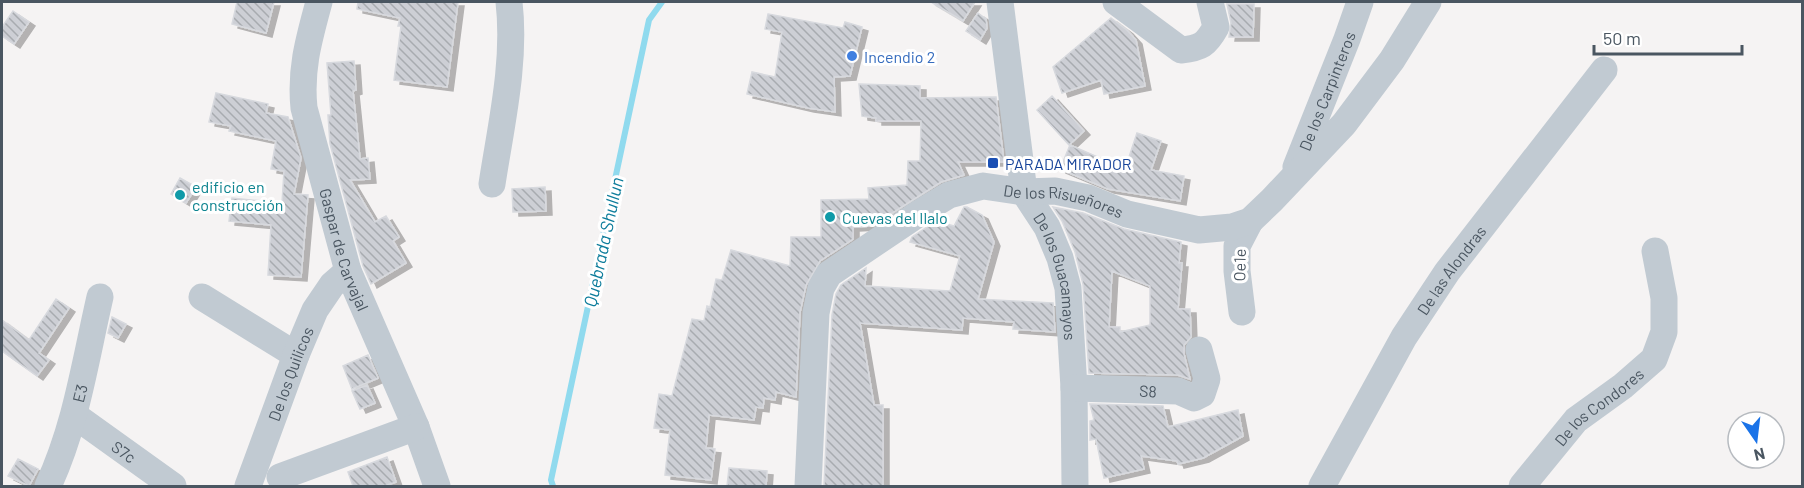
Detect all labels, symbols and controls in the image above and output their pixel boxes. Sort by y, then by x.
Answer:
scale bar [1594,18,1742,56]
text: 50 m [1603,27,1641,49]
street label: De los Carpinteros [1294,29,1358,153]
place label: Incendio 2 [864,47,935,66]
marker: Incendio 2 [845,49,859,63]
place label: PARADA MIRADOR [1005,154,1132,173]
marker: PARADA MIRADOR [986,156,1000,170]
water label: Quebrada Shullun [578,175,628,309]
place label: edificio en construcción [192,177,283,214]
street label: De los Risueñores [1002,180,1126,221]
street label: Gaspar de Carvajal [317,186,374,314]
marker: edificio en construcción [173,188,187,202]
place label: Cuevas del Ilalo [842,208,948,227]
street label: De los Guacamayos [1030,209,1081,341]
marker: Cuevas del Ilalo [823,210,837,224]
street label: De las Alondras [1412,221,1489,318]
street label: Oe1e [1229,249,1249,281]
street label: De los Quilicos [263,324,316,423]
street label: De los Condores [1550,364,1647,449]
street label: S8 [1139,380,1157,400]
street label: E3 [68,382,90,404]
north arrow [1726,410,1786,470]
street label: S7c [109,436,140,466]
text: N [1752,445,1767,466]

